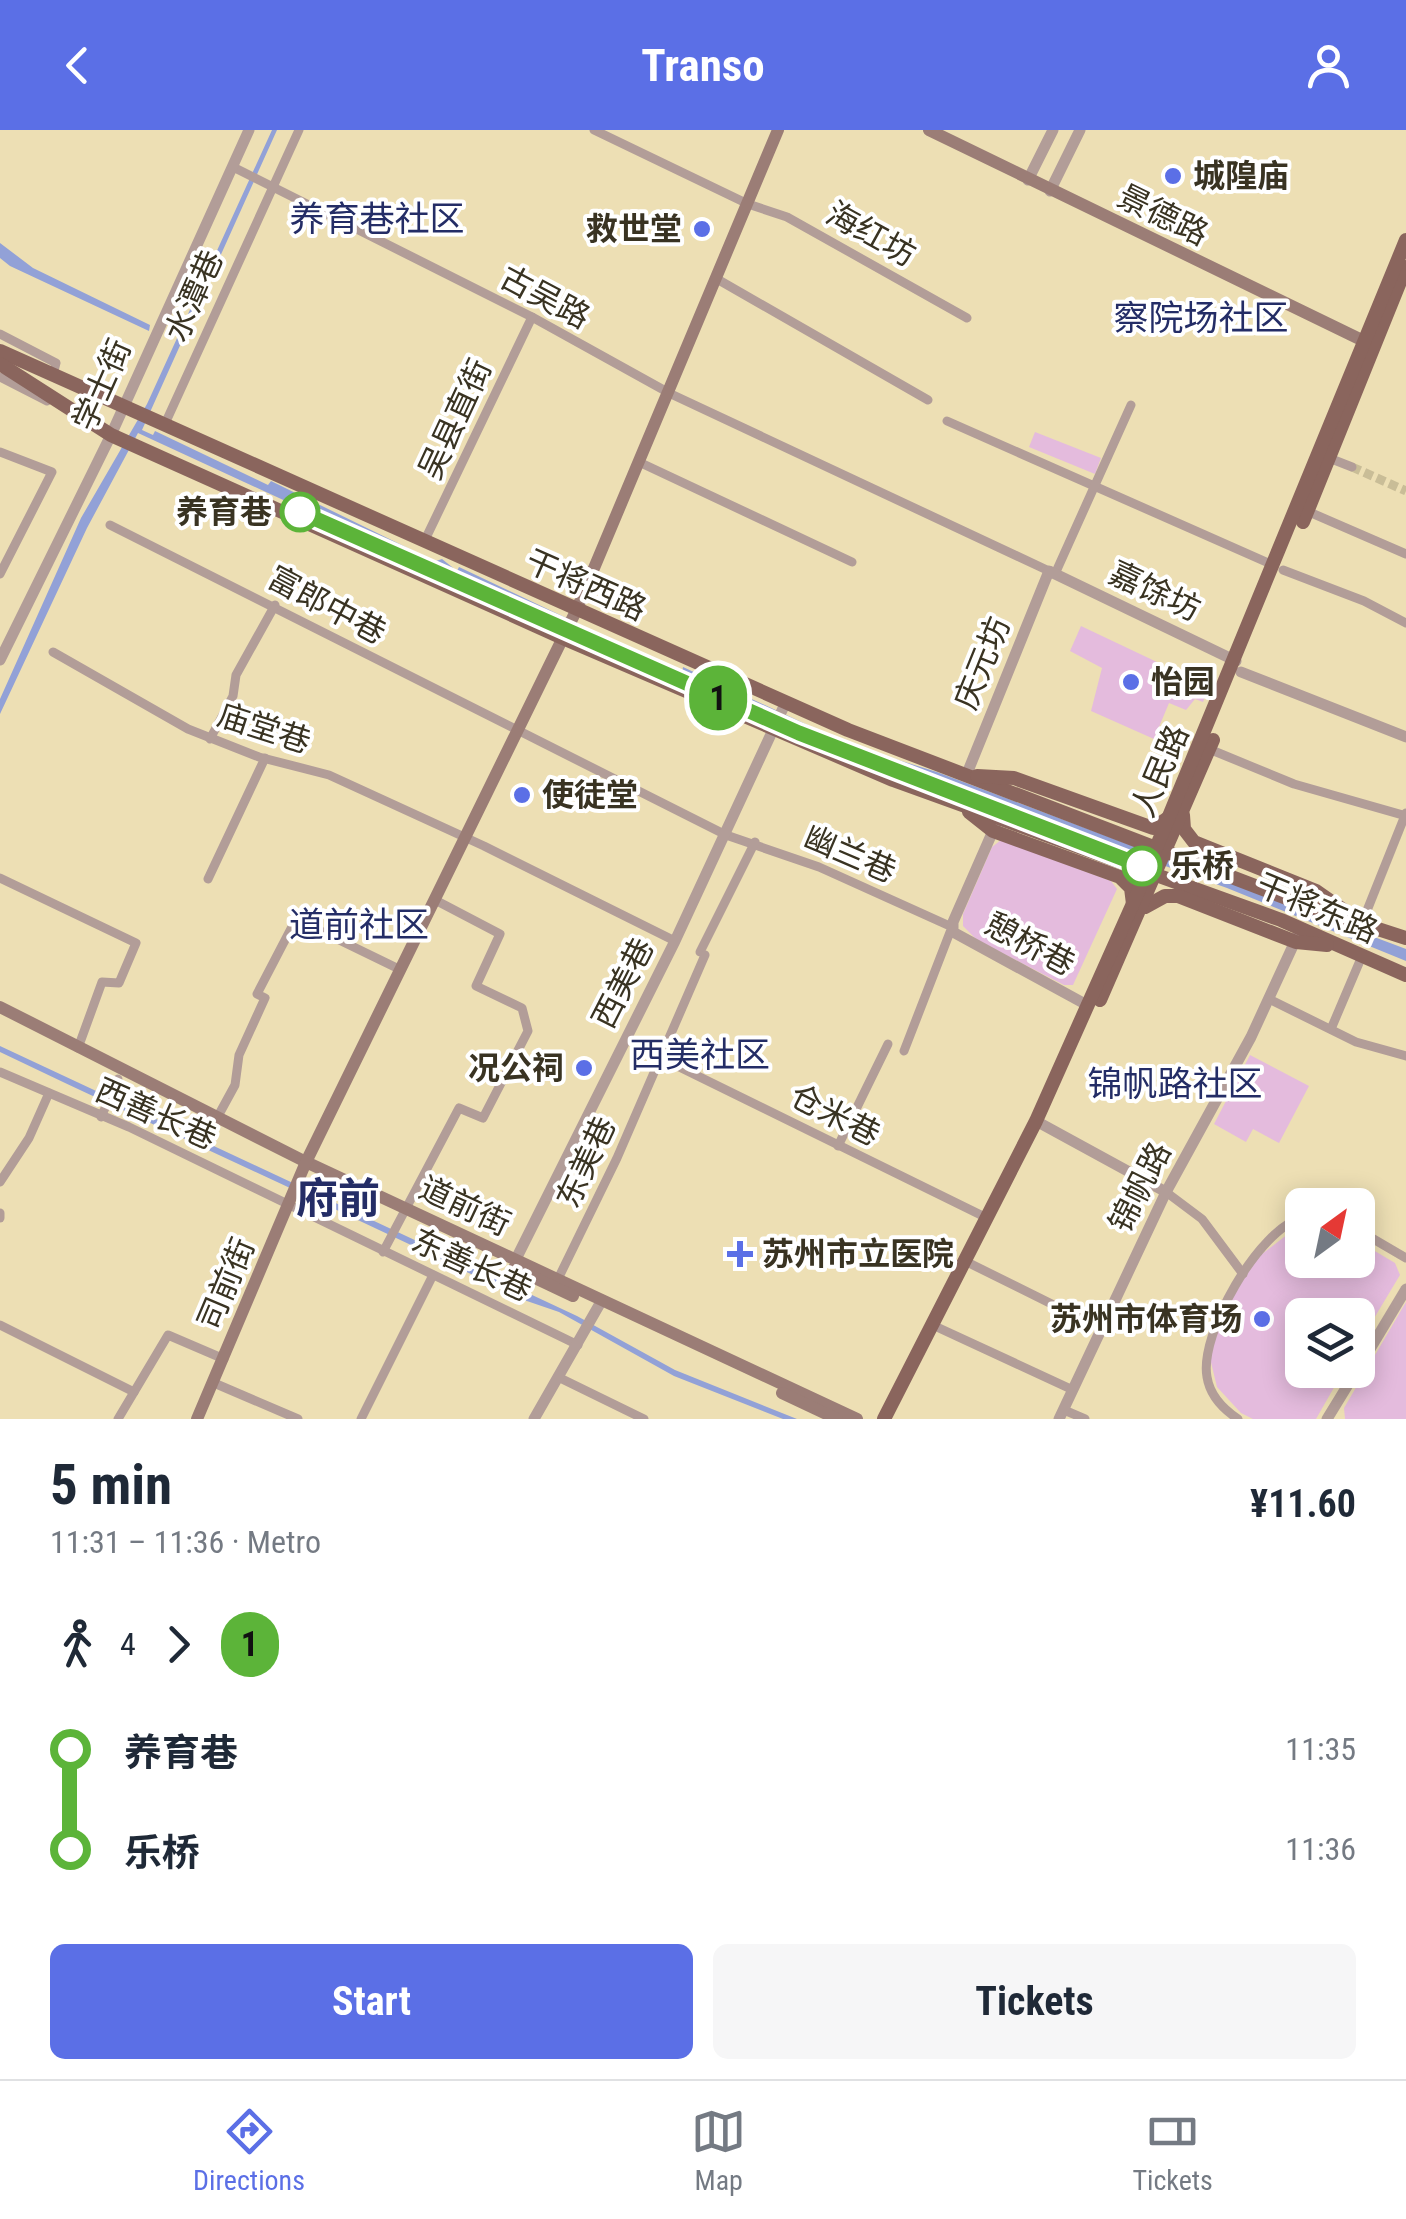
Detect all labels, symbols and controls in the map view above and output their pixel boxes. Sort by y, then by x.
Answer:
icon: back [50,38,105,93]
icon: person [1301,38,1356,93]
text: Transo [641,39,765,92]
place label: 城隍庙 [1193,157,1289,195]
marker: 城隍庙 [1162,165,1184,187]
street label: 景德路 [1112,177,1214,253]
street label: 海红坊 [820,194,922,274]
district label: 养育巷社区 [289,199,465,240]
place label: 救世堂 [586,210,682,248]
marker: 救世堂 [691,218,713,240]
street label: 水潭巷 [157,244,231,348]
street label: 古吴路 [494,258,596,336]
district label: 察院场社区 [1113,298,1289,339]
street label: 学士街 [65,333,139,437]
street label: 吴县直街 [411,353,499,485]
place label: 养育巷 [176,493,272,531]
marker: 养育巷 [281,493,319,531]
street label: 干将西路 [520,542,652,628]
street label: 嘉馀坊 [1103,553,1207,629]
street label: 富郎中巷 [262,558,392,652]
street label: 庆元坊 [946,611,1018,715]
place label: 怡园 [1151,663,1215,701]
line badge: 1 [686,666,750,730]
marker: 怡园 [1120,671,1142,693]
text: 1 [709,678,727,719]
street label: 庙堂巷 [212,695,316,761]
street label: 人民路 [1124,719,1196,823]
place label: 使徒堂 [542,776,638,814]
marker: 使徒堂 [511,784,533,806]
street label: 幽兰巷 [798,818,902,890]
marker: 乐桥 [1123,847,1161,885]
place label: 乐桥 [1170,847,1234,885]
street label: 干将东路 [1251,866,1383,950]
district label: 道前社区 [289,905,429,946]
street label: 憩桥巷 [979,905,1081,983]
street label: 西美巷 [584,932,662,1034]
district label: 西美社区 [630,1035,770,1076]
place label: 况公祠 [468,1049,564,1087]
marker: 况公祠 [573,1057,595,1079]
district label: 锦帆路社区 [1087,1064,1263,1105]
street label: 西善长巷 [90,1071,222,1157]
street label: 仓米巷 [784,1076,886,1154]
street label: 东美巷 [548,1110,624,1214]
street label: 锦帆路 [1101,1136,1179,1238]
street label: 道前街 [413,1168,517,1244]
district label: 府前 [296,1174,380,1223]
north arrow [1285,1188,1375,1278]
map controls [1285,1188,1375,1388]
street label: 东善长巷 [406,1221,538,1309]
street label: 司前街 [190,1232,262,1336]
place label: 苏州市立医院 [762,1235,954,1273]
marker: 苏州市立医院 [727,1241,753,1267]
button: layers [1285,1298,1375,1388]
place label: 苏州市体育场 [1050,1300,1242,1338]
marker: 苏州市体育场 [1251,1308,1273,1330]
text: 5 min [50,1453,172,1517]
text: ¥11.60 [1250,1482,1356,1526]
text: 11:31 – 11:36 · Metro [50,1523,321,1561]
icon: walk [50,1617,105,1672]
icon: forward [151,1617,206,1672]
text: 1 [241,1624,259,1665]
text: 4 [120,1625,136,1663]
text: 11:35 [1285,1730,1356,1768]
text: 养育巷 [124,1731,238,1775]
text: 11:36 [1285,1830,1356,1868]
text: 乐桥 [124,1831,200,1875]
button: Start [50,1944,693,2059]
button: Tickets [713,1944,1356,2059]
tab: Directions [193,2104,305,2197]
tab: Map [691,2104,746,2197]
tab: Tickets [1132,2104,1213,2197]

